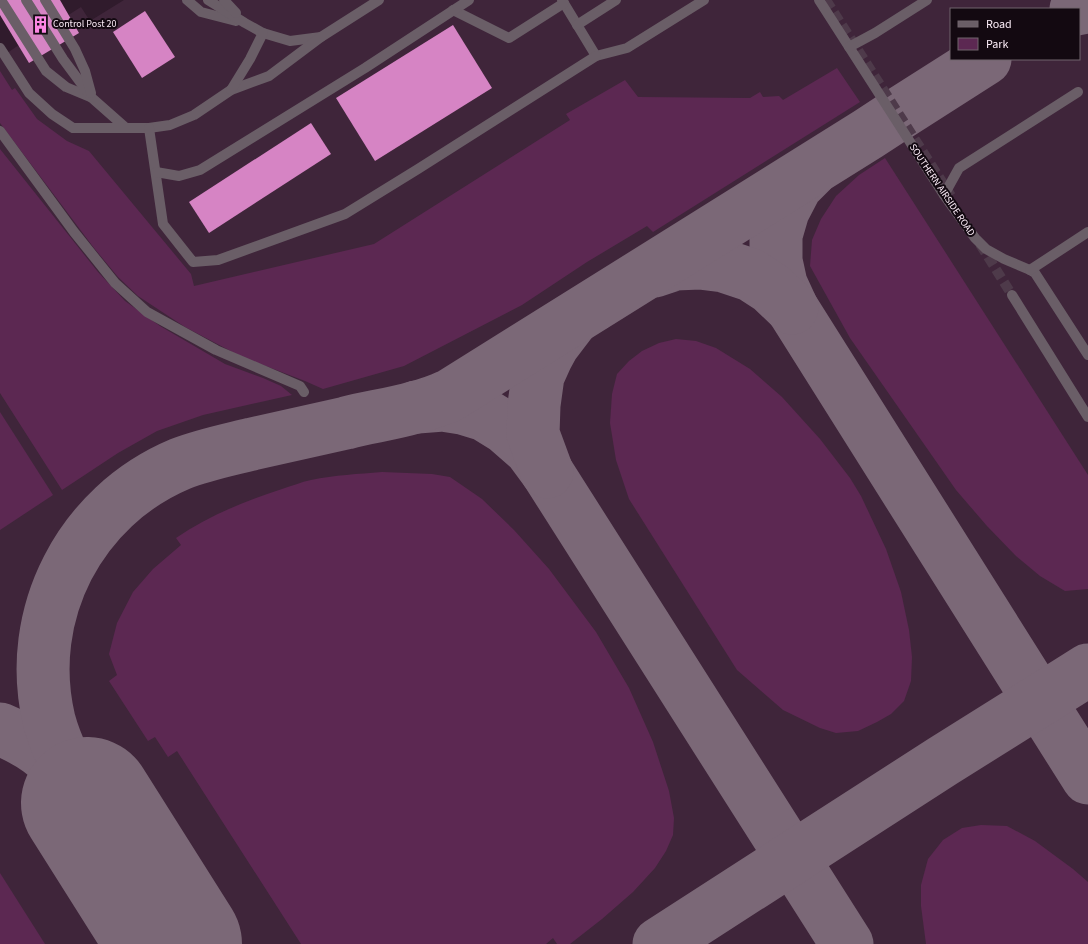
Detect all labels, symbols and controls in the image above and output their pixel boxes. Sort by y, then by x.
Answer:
legend [950,8,1080,60]
building icon: Control Post 20 [30,14,50,34]
text: Road [986,16,1012,33]
place label: Control Post 20 [53,17,116,31]
text: Park [986,36,1008,53]
street label: SOUTHERN AIRSIDE ROAD [906,141,978,239]

